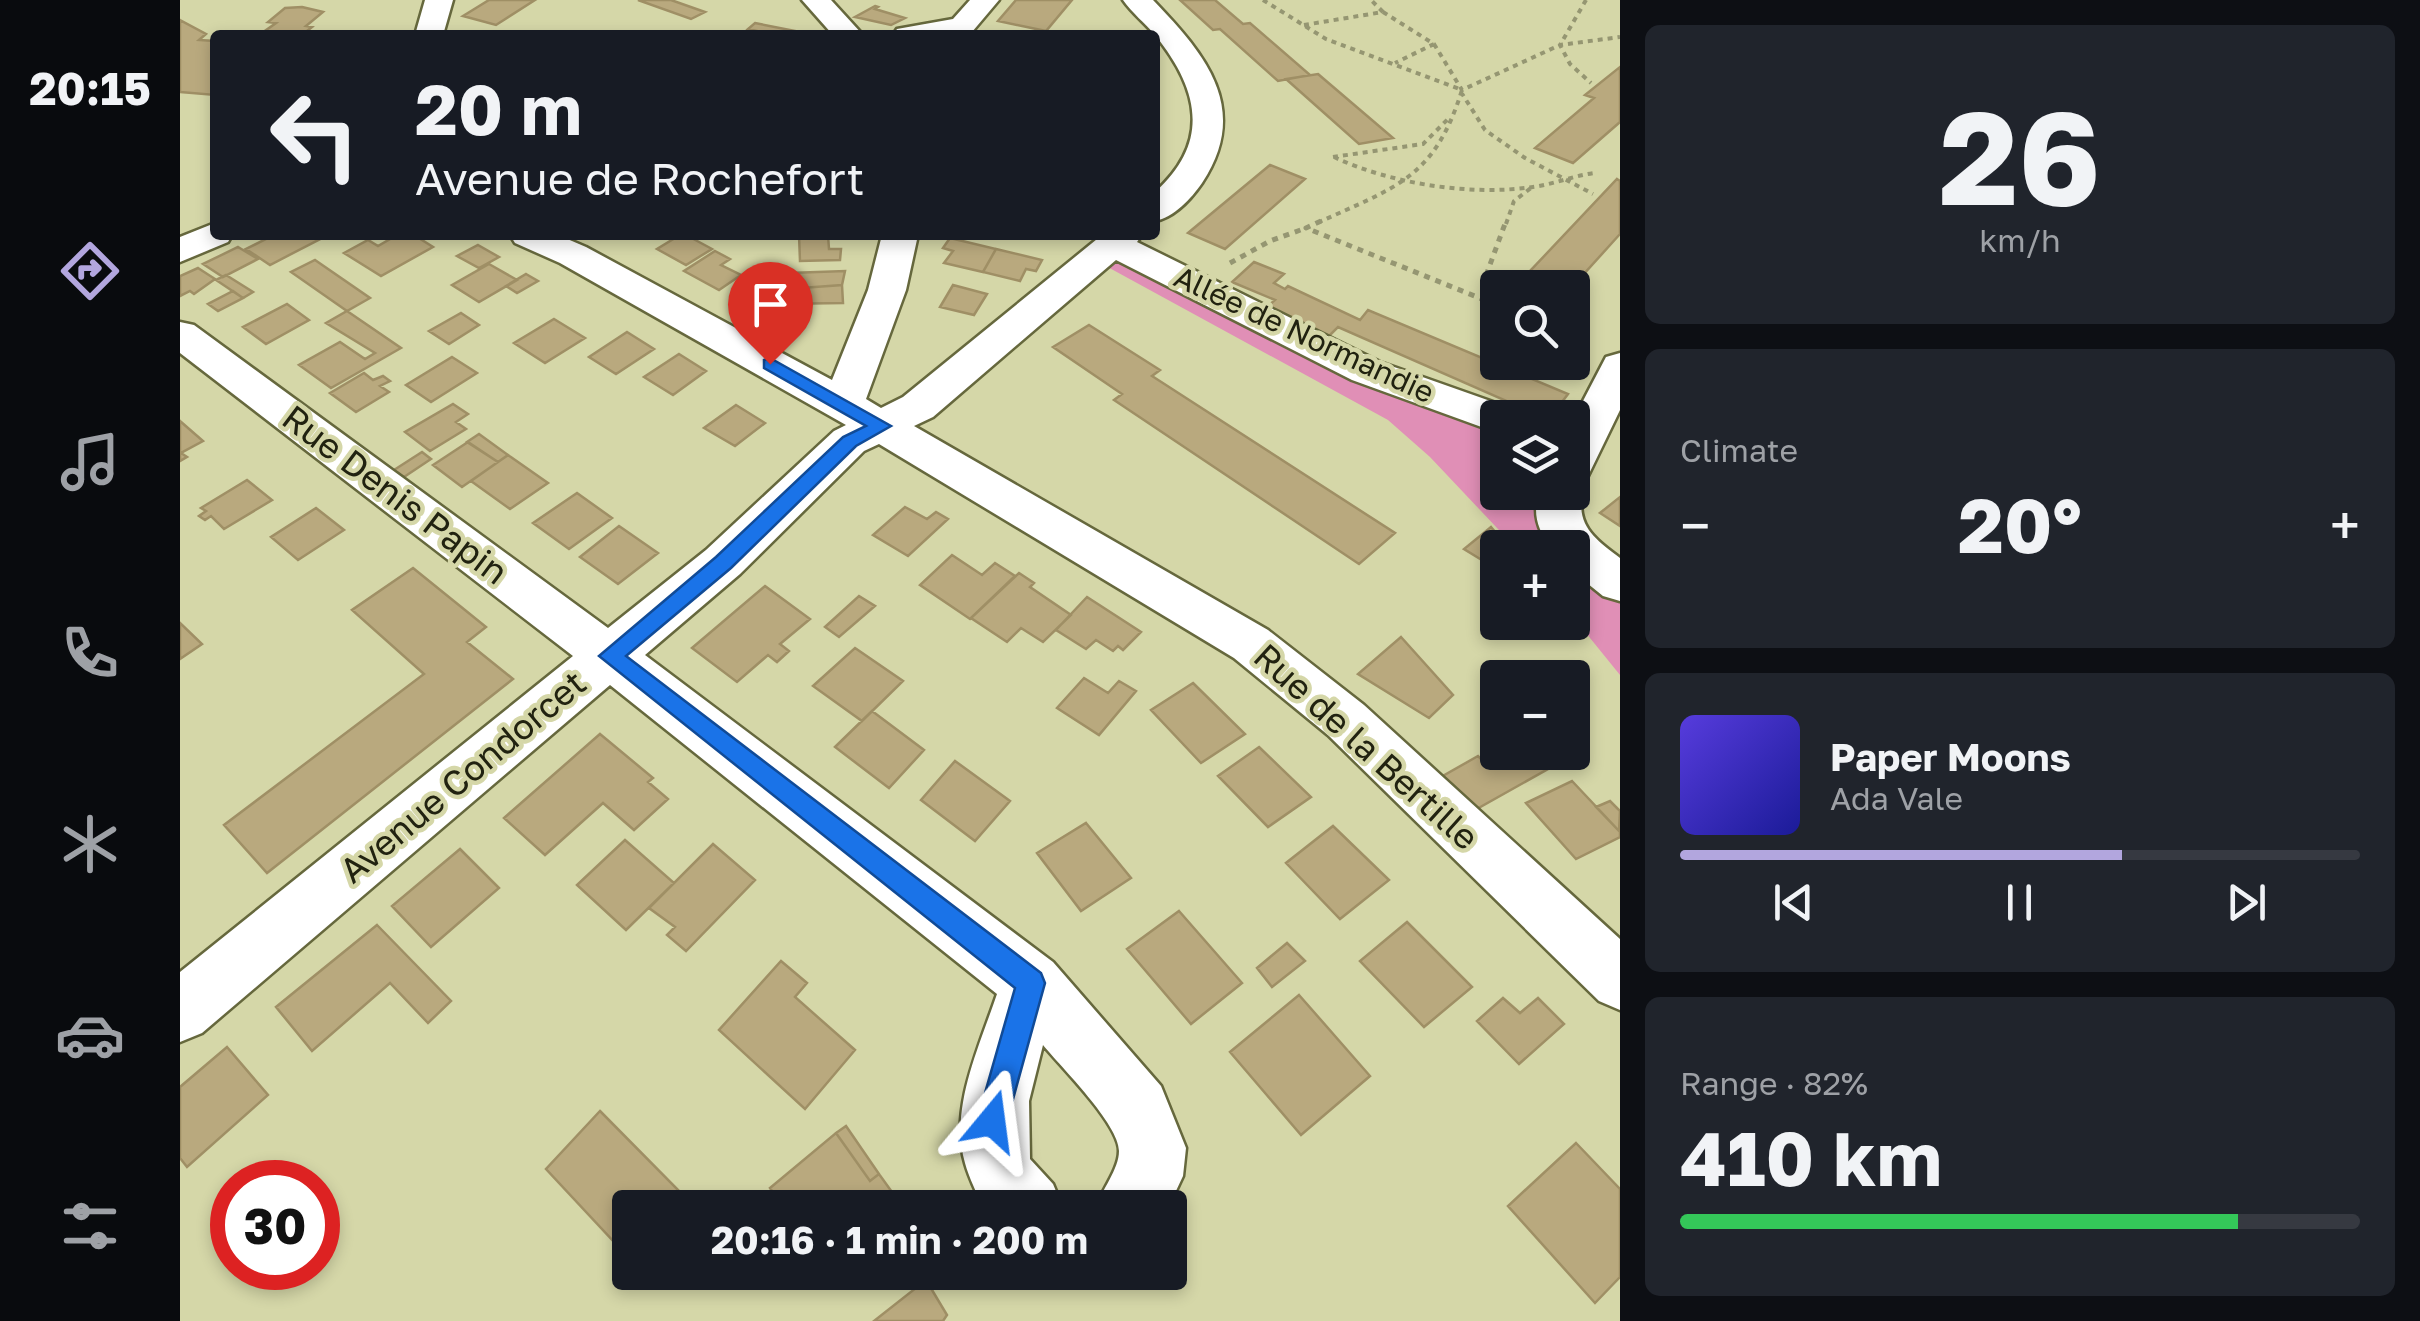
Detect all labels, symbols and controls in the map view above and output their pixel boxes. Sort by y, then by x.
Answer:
text: 20:15 [29,61,151,115]
text: 20 m [415,66,582,150]
icon: left [250,70,380,200]
text: 26 [1939,78,2101,234]
text: Avenue de Rochefort [415,151,865,205]
text: km/h [1979,221,2061,259]
icon: directions [55,236,125,306]
street label: Allée de Normandie [1169,258,1440,410]
pin [728,262,813,365]
map controls [1480,270,1590,770]
button: search [1480,270,1590,380]
icon: arrive [743,277,798,332]
street label: Rue Denis Papin [275,396,517,593]
button: layers [1480,400,1590,510]
icon: music [55,427,125,497]
text: Climate [1680,431,1798,469]
text: 20° [1958,479,2082,570]
text: − [1680,492,1710,558]
text: + [2330,492,2360,558]
button: + [1480,530,1590,640]
icon: phone [55,618,125,688]
street label: Rue de la Bertille [1246,634,1488,858]
button: − [1480,660,1590,770]
street label: Avenue Condorcet [331,661,594,891]
text: Paper Moons [1830,734,2071,779]
text: Ada Vale [1830,779,1963,817]
icon: climate [55,809,125,879]
icon: previous [1766,875,1821,930]
icon: pause [1992,875,2047,930]
icon: next [2219,875,2274,930]
icon: car [55,1000,125,1070]
text: Range · 82% [1680,1064,1868,1102]
position arrow [940,1069,1044,1173]
text: 410 km [1680,1112,1942,1203]
speed limit sign: 30 [210,1160,340,1290]
icon: filters [55,1191,125,1261]
text: 20:16 · 1 min · 200 m [711,1217,1088,1262]

